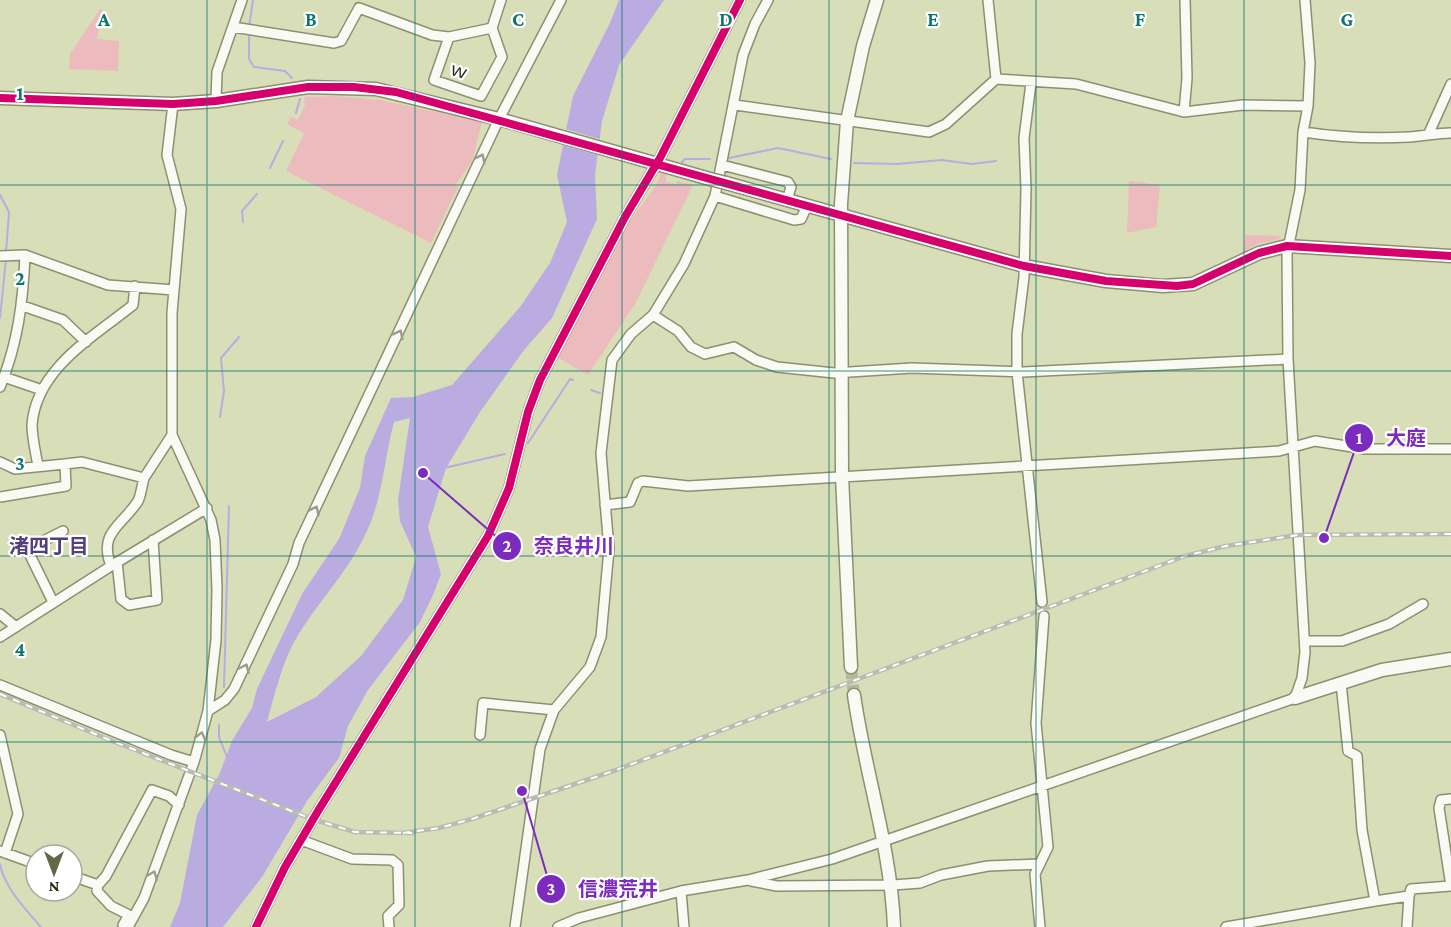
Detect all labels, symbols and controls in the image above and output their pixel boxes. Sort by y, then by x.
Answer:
text: A [97,8,111,30]
text: B [305,8,317,30]
text: C [512,8,524,30]
text: D [719,8,733,30]
text: E [927,8,939,30]
text: F [1135,8,1146,30]
text: G [1341,8,1354,30]
street label: ｗ [447,59,471,83]
text: 1 [16,82,24,104]
one-way arrow [473,153,485,164]
text: 2 [15,267,25,289]
one-way arrow [391,330,403,341]
callout: 大庭 [1344,419,1438,457]
text: 大庭 [1386,427,1426,449]
text: 1 [1356,428,1363,448]
text: 3 [15,452,25,474]
one-way arrow [308,506,319,517]
callout: 奈良井川 [492,527,626,565]
district label: 渚四丁目 [9,535,89,557]
text: 奈良井川 [534,535,614,557]
text: 2 [502,536,512,556]
text: 4 [15,638,26,660]
one-way arrow [238,663,250,674]
one-way arrow [194,731,207,741]
north arrow [24,843,84,903]
one-way arrow [146,870,158,881]
callout: 信濃荒井 [536,870,670,908]
text: 信濃荒井 [578,878,658,900]
text: N [48,879,59,896]
text: 3 [547,879,555,899]

